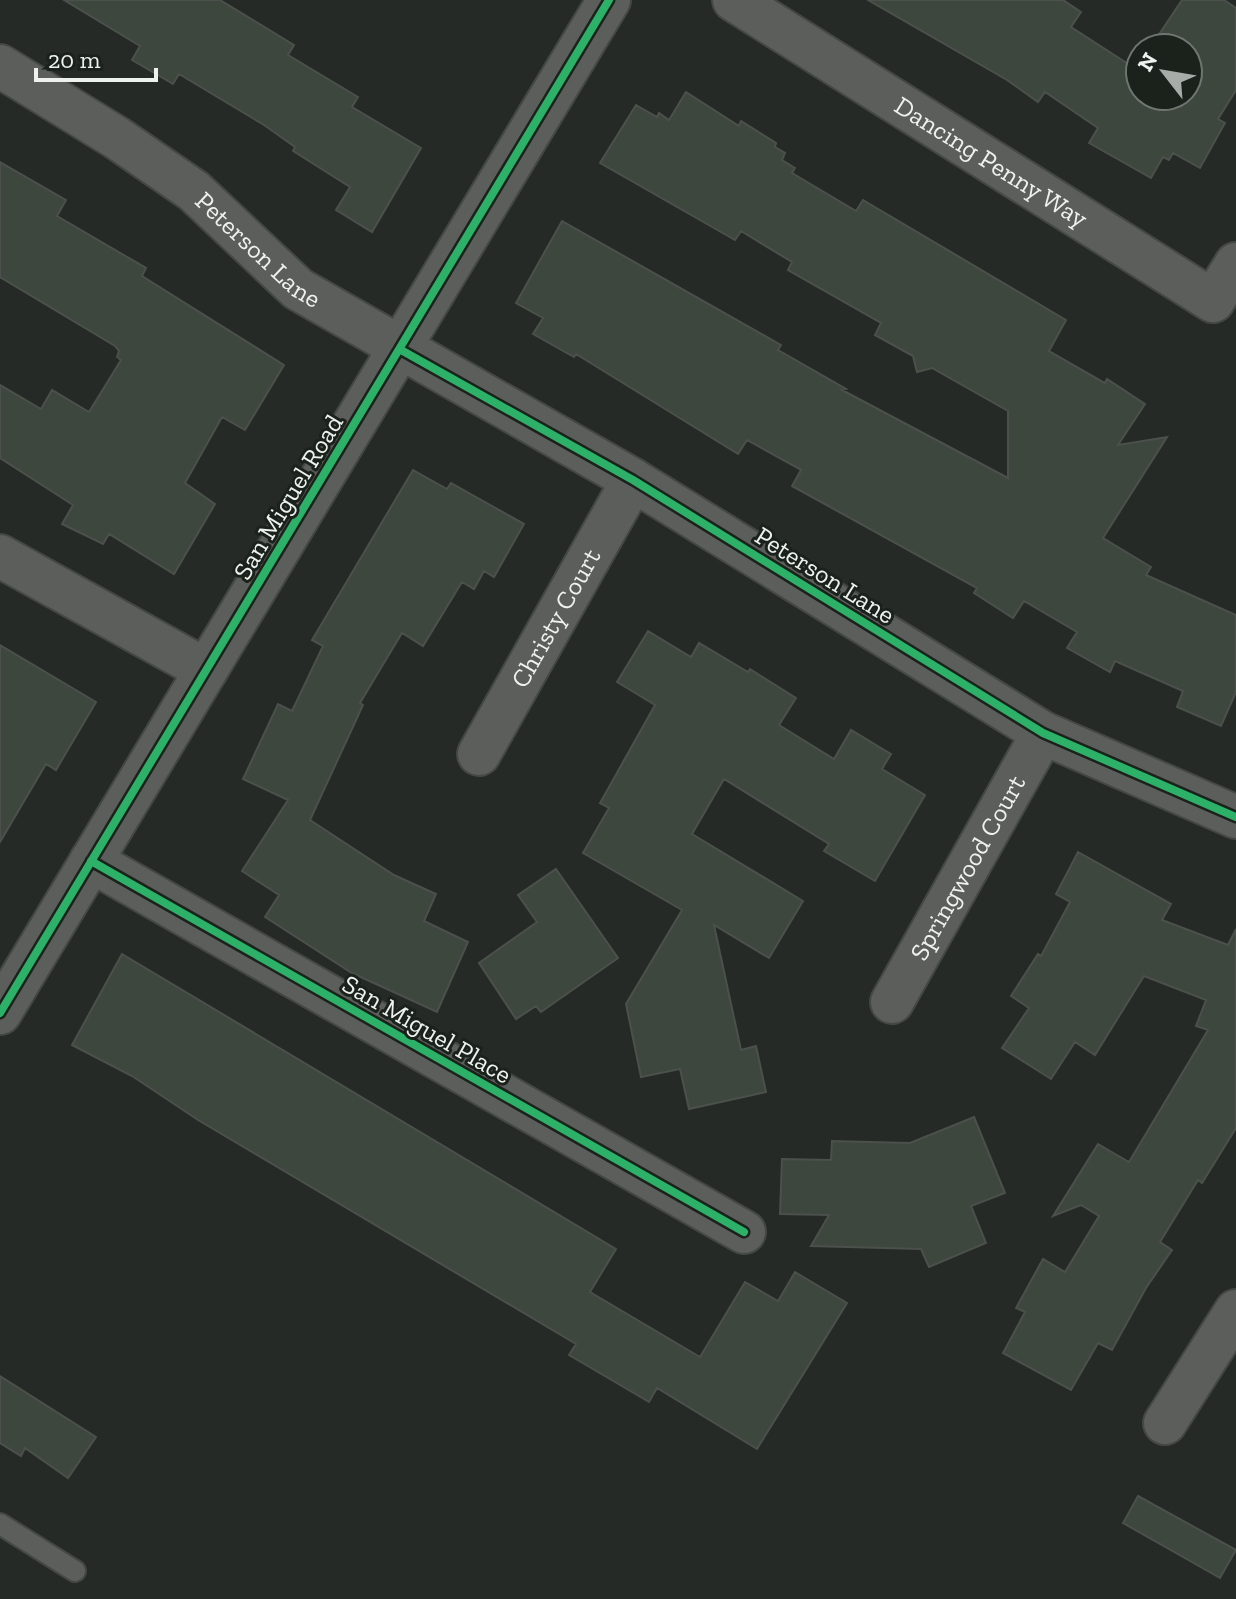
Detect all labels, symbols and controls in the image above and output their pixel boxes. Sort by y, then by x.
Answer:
scale bar [36,32,156,82]
north arrow [1124,32,1204,112]
text: 20 m [48,45,101,74]
text: N [1131,48,1163,76]
street label: Dancing Penny Way [889,89,1094,235]
street label: Peterson Lane [189,185,326,315]
street label: San Miguel Road [226,409,350,585]
street label: Peterson Lane [749,519,901,631]
street label: Christy Court [504,543,607,693]
street label: Springwood Court [903,769,1032,966]
street label: San Miguel Place [337,968,517,1090]

